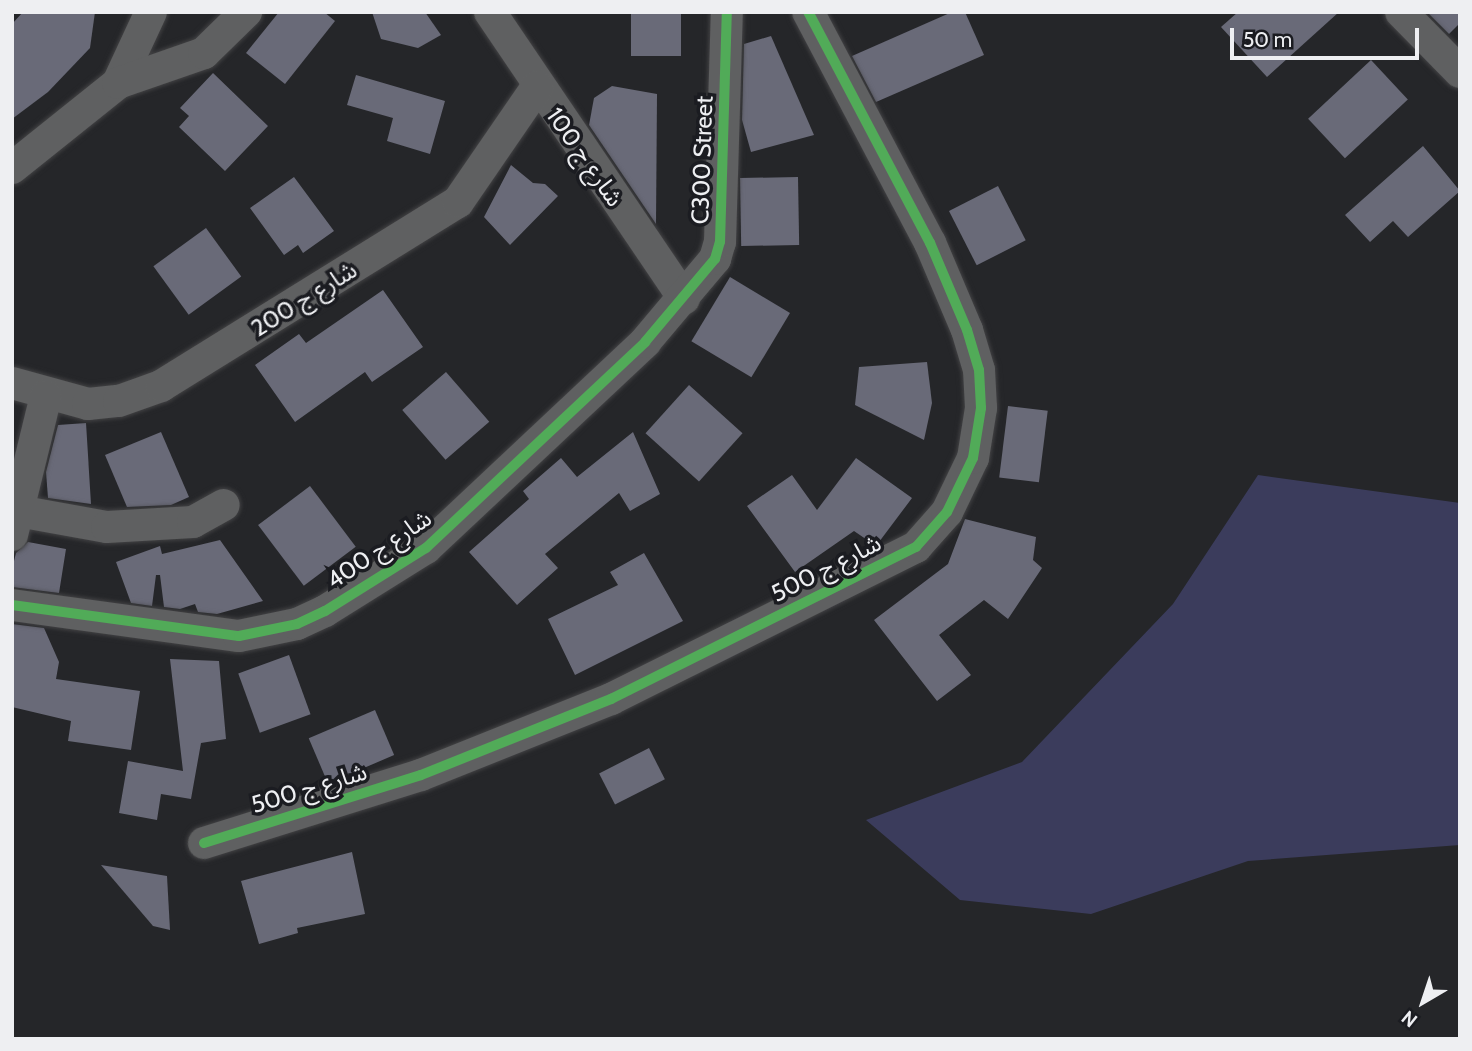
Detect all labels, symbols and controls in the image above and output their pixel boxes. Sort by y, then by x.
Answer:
scale bar [1234,14,1423,58]
text: 50 m [1243,27,1292,52]
street label: C300 Street [685,95,719,225]
street label: شارع ج 100 [540,102,630,212]
street label: شارع ج 200 [246,255,362,343]
street label: شارع ج 400 [321,503,437,595]
street label: شارع ج 500 [766,528,886,608]
street label: شارع ج 500 [248,757,370,819]
north arrow [1388,967,1458,1037]
text: N [1397,1006,1422,1032]

